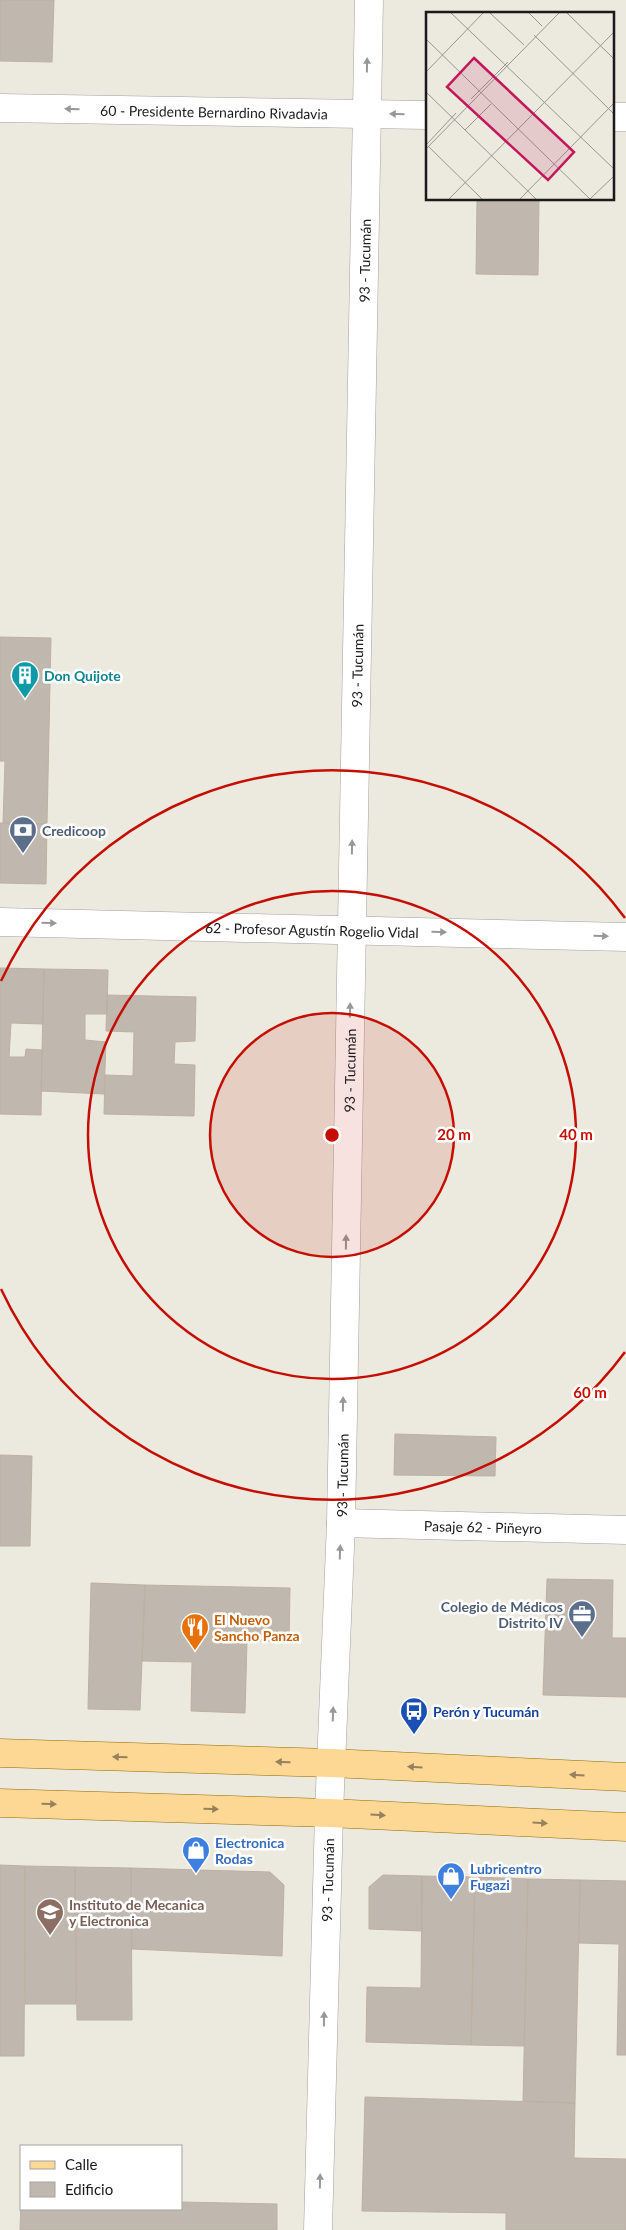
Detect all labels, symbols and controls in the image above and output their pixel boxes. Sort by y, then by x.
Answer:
inset map [426,12,614,200]
one-way arrow [364,57,372,73]
street label: 60 - Presidente Bernardino Rivadavia [100,101,328,122]
one-way arrow [64,105,80,113]
one-way arrow [388,110,404,118]
street label: 93 - Tucumán [355,219,373,303]
street label: 93 - Tucumán [347,624,366,708]
building icon: Don Quijote [10,660,40,699]
place label: Don Quijote [44,667,121,684]
bank icon: Credicoop [8,815,38,854]
place label: Credicoop [42,822,106,839]
one-way arrow [349,839,357,855]
street label: 62 - Profesor Agustín Rogelio Vidal [205,918,419,941]
one-way arrow [41,919,57,927]
one-way arrow [431,928,447,936]
one-way arrow [593,932,609,940]
one-way arrow [346,1001,354,1017]
street label: 93 - Tucumán [340,1029,359,1112]
text: 20 m [437,1125,471,1143]
text: 40 m [559,1125,593,1143]
centre of rings [323,1126,341,1144]
one-way arrow [342,1234,350,1250]
text: 60 m [573,1383,607,1401]
one-way arrow [339,1396,347,1412]
street label: 93 - Tucumán [333,1433,351,1517]
street label: Pasaje 62 - Piñeyro [424,1517,542,1536]
one-way arrow [337,1544,345,1560]
place label: Colegio de Médicos Distrito IV [441,1598,563,1631]
office icon: Colegio de Médicos Distrito IV [567,1599,597,1638]
place label: El Nuevo Sancho Panza [214,1611,300,1644]
restaurant icon: El Nuevo Sancho Panza [180,1612,210,1651]
bus stop icon: Perón y Tucumán [399,1696,429,1735]
place label: Perón y Tucumán [433,1703,539,1720]
one-way arrow [330,1706,338,1722]
one-way arrow [112,1752,128,1760]
one-way arrow [275,1757,291,1765]
one-way arrow [407,1763,423,1771]
one-way arrow [569,1770,585,1778]
one-way arrow [41,1801,57,1809]
one-way arrow [203,1806,219,1814]
one-way arrow [370,1812,386,1820]
one-way arrow [532,1819,548,1827]
place label: Electronica Rodas [215,1834,284,1867]
shop icon: Electronica Rodas [181,1835,211,1874]
street label: 93 - Tucumán [318,1838,337,1922]
place label: Lubricentro Fugazi [470,1860,542,1893]
shop icon: Lubricentro Fugazi [436,1861,466,1900]
place label: Instituto de Mecanica y Electronica [69,1896,204,1929]
school or university icon: Instituto de Mecanica y Electronica [35,1897,65,1936]
one-way arrow [320,2011,328,2027]
legend [20,2145,182,2210]
text: Calle [65,2155,98,2173]
one-way arrow [316,2173,324,2189]
text: Edificio [65,2180,113,2198]

